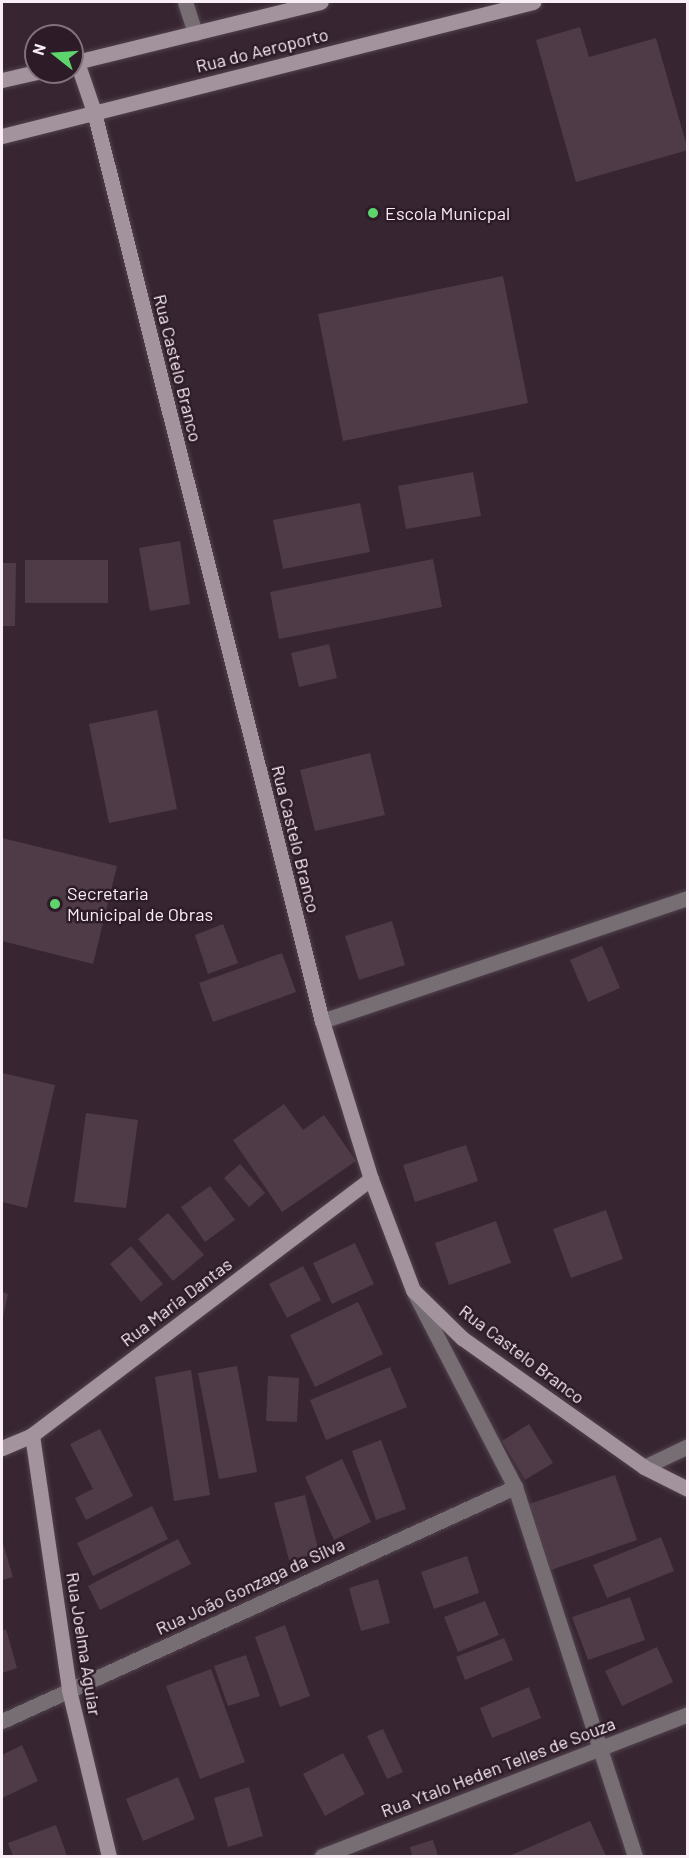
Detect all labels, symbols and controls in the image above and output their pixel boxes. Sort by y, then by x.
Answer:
street label: Rua do Aeroporto [194,23,330,77]
north arrow [24,24,84,84]
text: N [28,41,49,57]
place label: Escola Municpal [385,202,510,224]
marker: Escola Municpal [366,206,380,220]
street label: Rua Castelo Branco [149,292,207,444]
street label: Rua Castelo Branco [267,763,325,915]
place label: Secretaria Municipal de Obras [67,883,213,926]
marker: Secretaria Municipal de Obras [48,897,62,911]
street label: Rua Maria Dantas [116,1253,236,1351]
street label: Rua Castelo Branco [455,1300,589,1408]
street label: Rua João Gonzaga da Silva [152,1533,348,1639]
street label: Rua Joelma Aguiar [62,1571,106,1717]
street label: Rua Ytalo Heden Telles de Souza [378,1712,618,1822]

